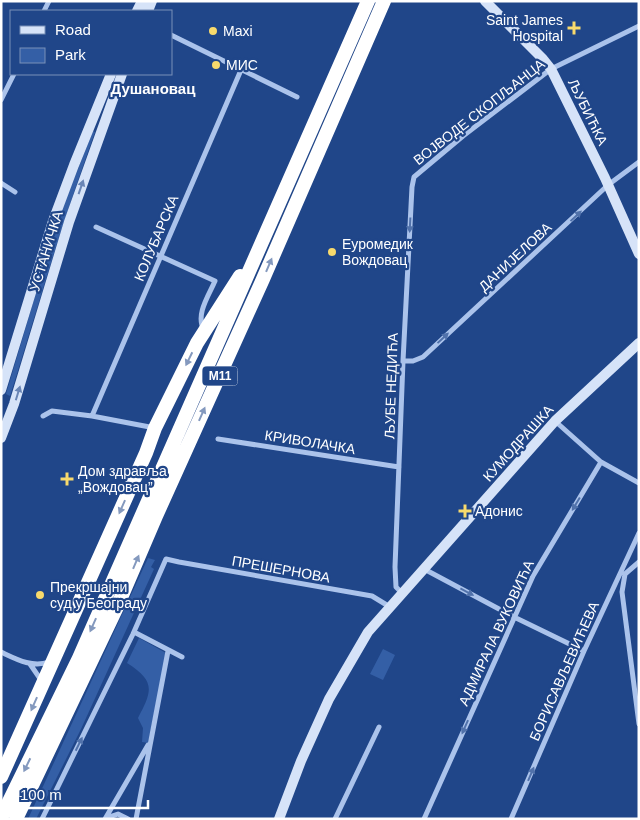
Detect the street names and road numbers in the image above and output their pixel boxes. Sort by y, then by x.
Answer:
street label: ВОЈВОДЕ СКОПЉАНЦА [410,55,548,168]
street label: ЉУБИЋКА [565,76,611,149]
street label: КОЛУБАРСКА [131,192,182,283]
street label: УСТАНИЧКА [26,208,66,293]
street label: ДАНИЈЕЛОВА [475,219,555,295]
street label: ЉУБЕ НЕДИЋА [381,332,401,439]
road number: M11 [202,366,238,386]
street label: КУМОДРАШКА [480,401,557,484]
street label: КРИВОЛАЧКА [264,427,357,457]
street label: ПРЕШЕРНОВА [231,552,332,586]
street label: АДМИРАЛА ВУКОВИЋА [455,557,537,708]
street label: БОРИСАВЉЕВИЋЕВА [526,598,602,743]

